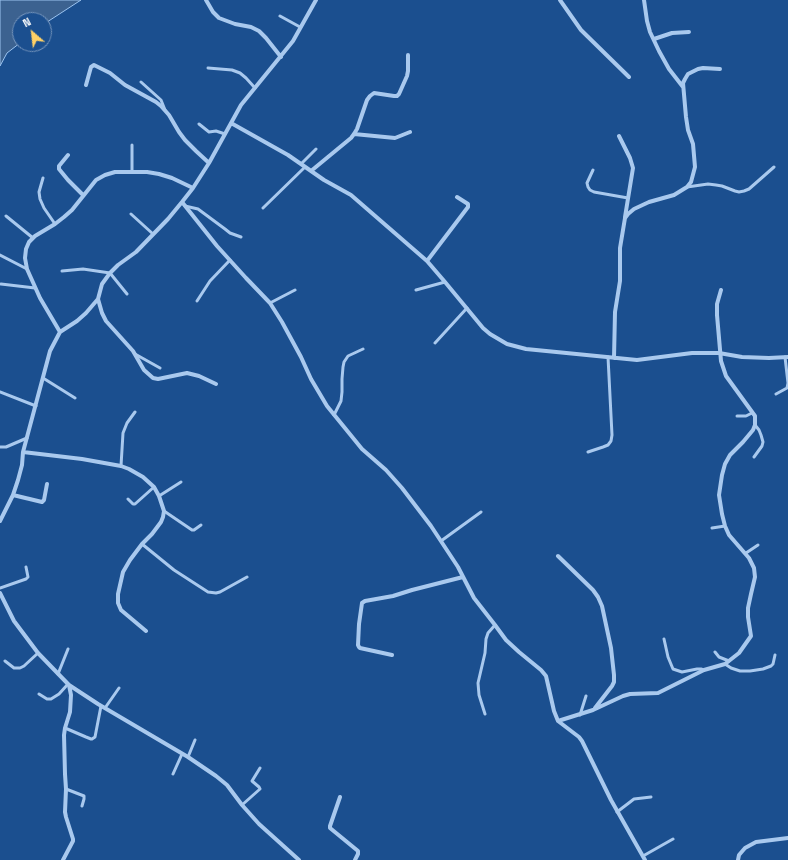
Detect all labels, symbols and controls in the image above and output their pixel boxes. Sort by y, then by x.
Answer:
north arrow [12,12,52,52]
text: N [20,14,33,30]

